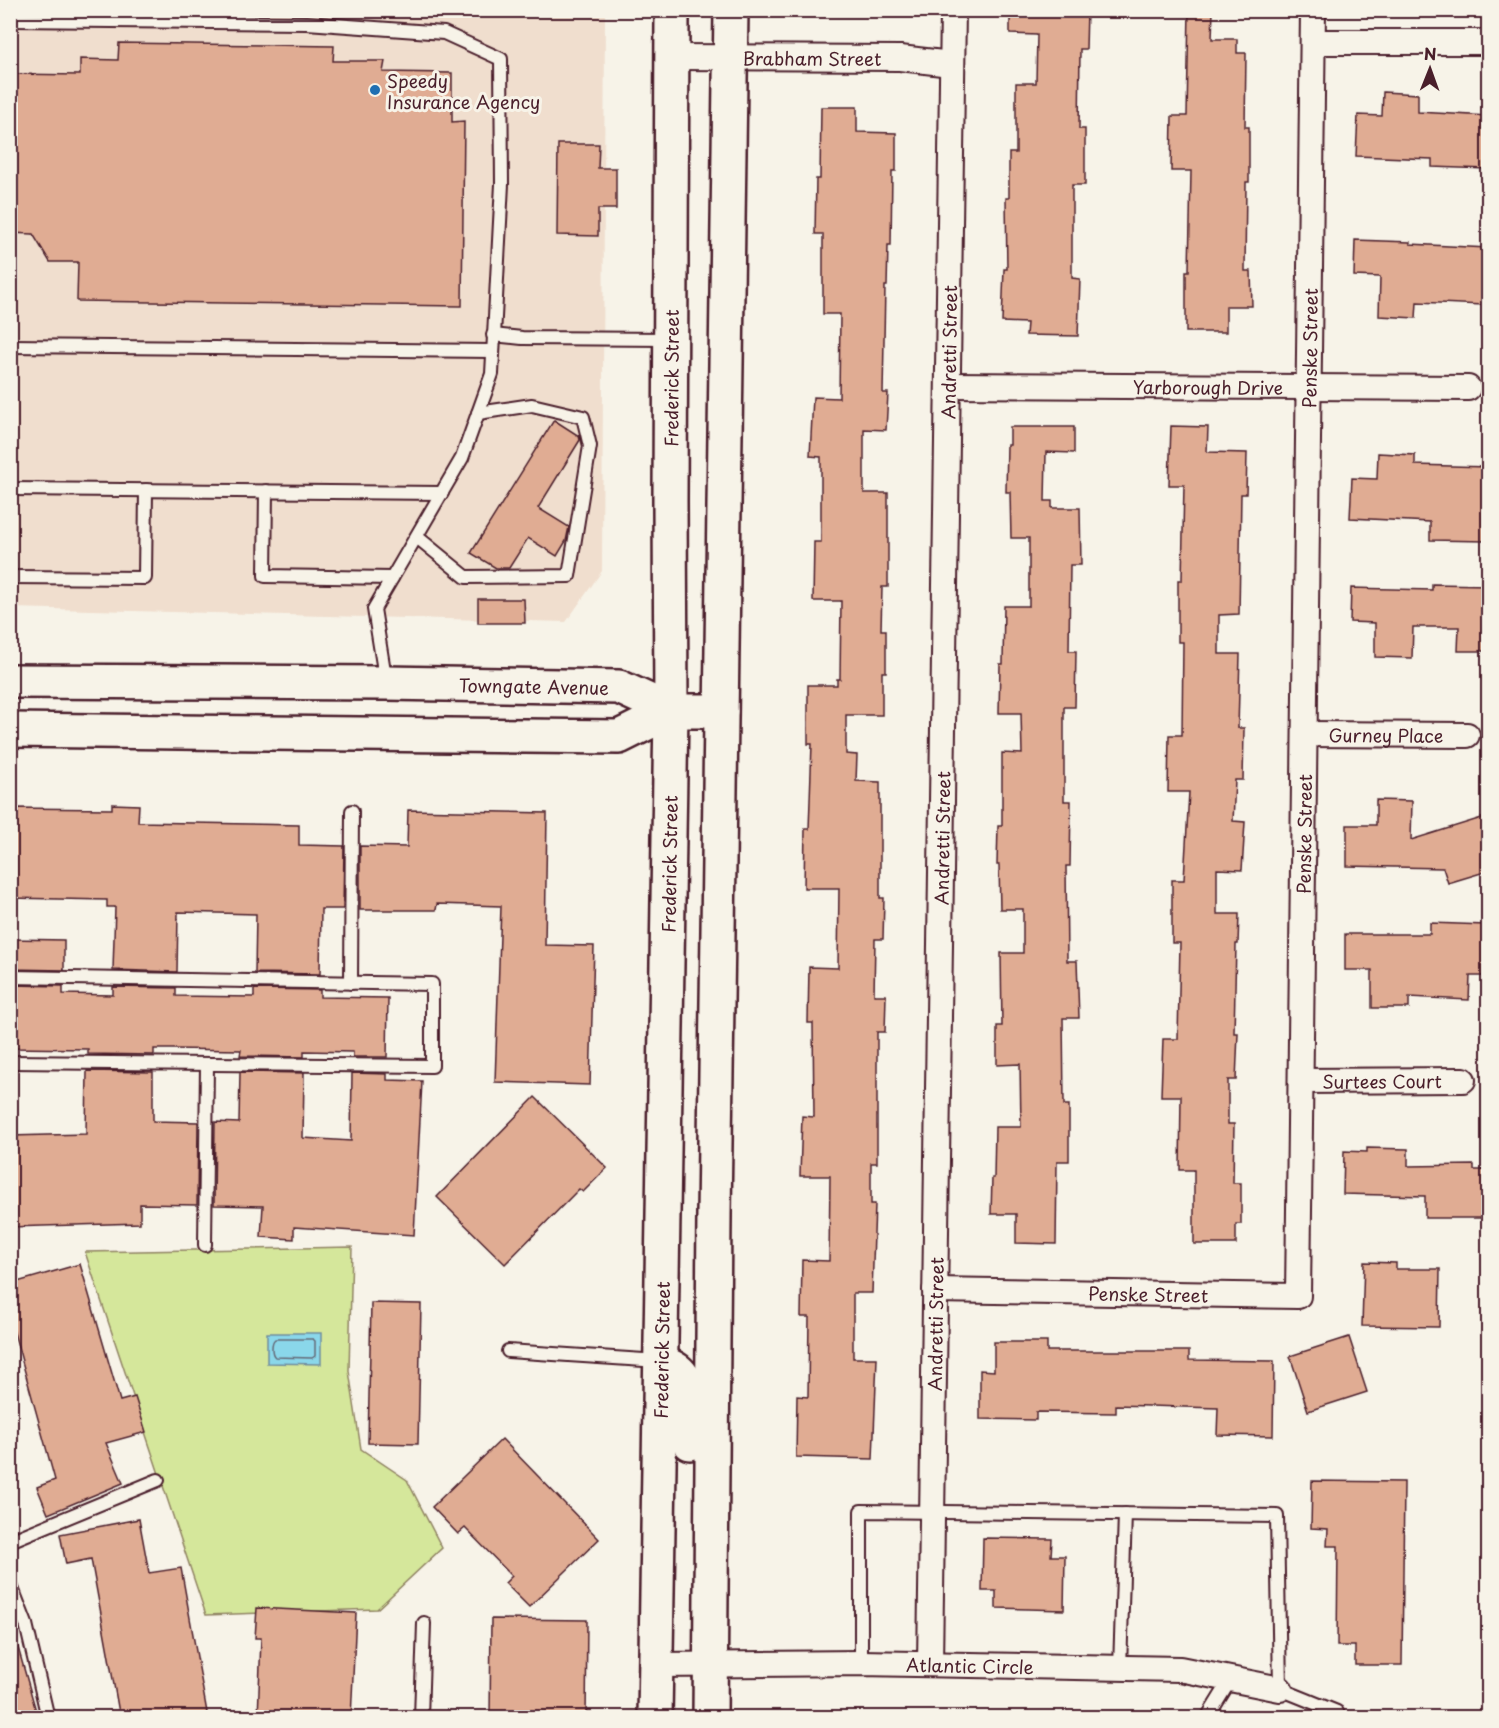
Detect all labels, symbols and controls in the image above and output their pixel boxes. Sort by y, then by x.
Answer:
north arrow [1400,39,1460,99]
text: N [1424,41,1437,65]
street label: Brabham Street [742,44,882,71]
place label: Speedy Insurance Agency [387,67,540,115]
marker: Speedy Insurance Agency [368,83,382,97]
street label: Andretti Street [934,285,963,419]
street label: Penske Street [1295,288,1323,408]
street label: Frederick Street [657,309,684,447]
street label: Yarborough Drive [1133,373,1283,400]
street label: Towngate Avenue [459,671,609,700]
street label: Gurney Place [1329,721,1443,748]
street label: Andretti Street [927,771,956,905]
street label: Penske Street [1289,774,1318,894]
street label: Frederick Street [654,795,683,933]
street label: Surtees Court [1322,1067,1442,1094]
street label: Andretti Street [920,1257,949,1391]
street label: Penske Street [1088,1279,1208,1308]
street label: Frederick Street [646,1281,675,1419]
street label: Atlantic Circle [906,1650,1034,1680]

